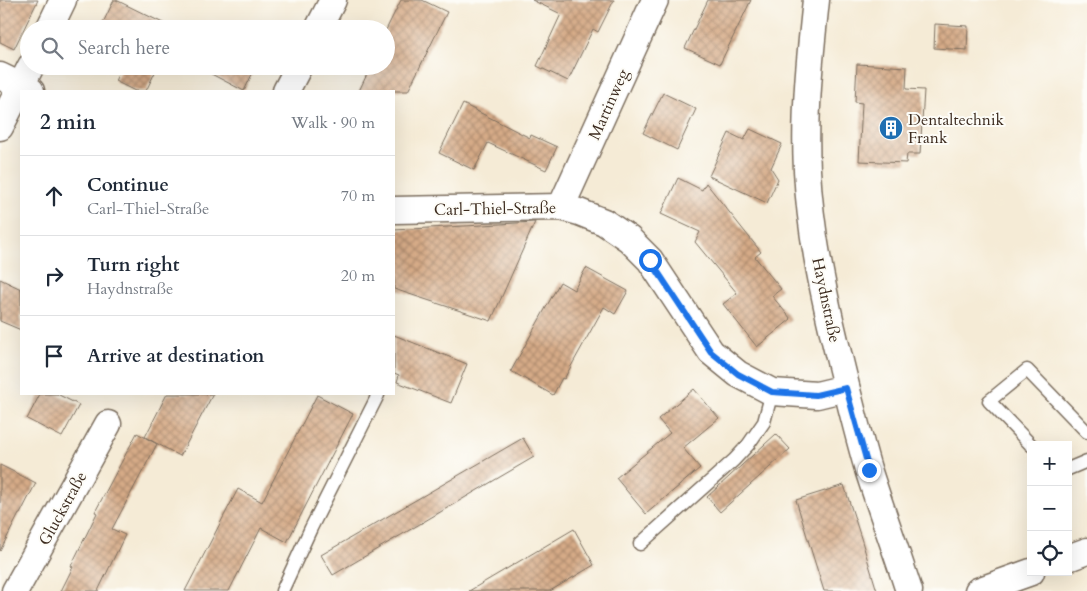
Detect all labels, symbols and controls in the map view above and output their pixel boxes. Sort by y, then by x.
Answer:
search box [20,20,395,75]
icon: search [38,34,66,62]
text: Search here [78,35,170,61]
street label: Martinweg [584,65,634,143]
text: 2 min [40,108,96,137]
place label: Dentaltechnik Frank [908,109,1004,149]
text: Walk · 90 m [291,112,375,134]
building icon: Dentaltechnik Frank [878,115,904,141]
text: Continue [87,172,169,198]
icon: ahead [40,182,68,210]
text: 70 m [341,185,375,207]
street label: Carl-Thiel-Straße [434,197,556,221]
text: Carl-Thiel-Straße [87,198,209,220]
route start [639,249,662,272]
text: Turn right [87,252,179,278]
street label: Haydnstraße [806,256,846,345]
icon: right [40,262,68,290]
text: 20 m [341,265,375,287]
text: Haydnstraße [87,278,173,300]
icon: arrive [40,342,68,370]
text: Arrive at destination [87,343,264,369]
map controls [1027,441,1072,576]
button: + [1027,441,1072,486]
route end [858,459,881,482]
street label: Gluckstraße [34,468,92,549]
button: − [1027,486,1072,531]
button: locate [1027,531,1072,576]

